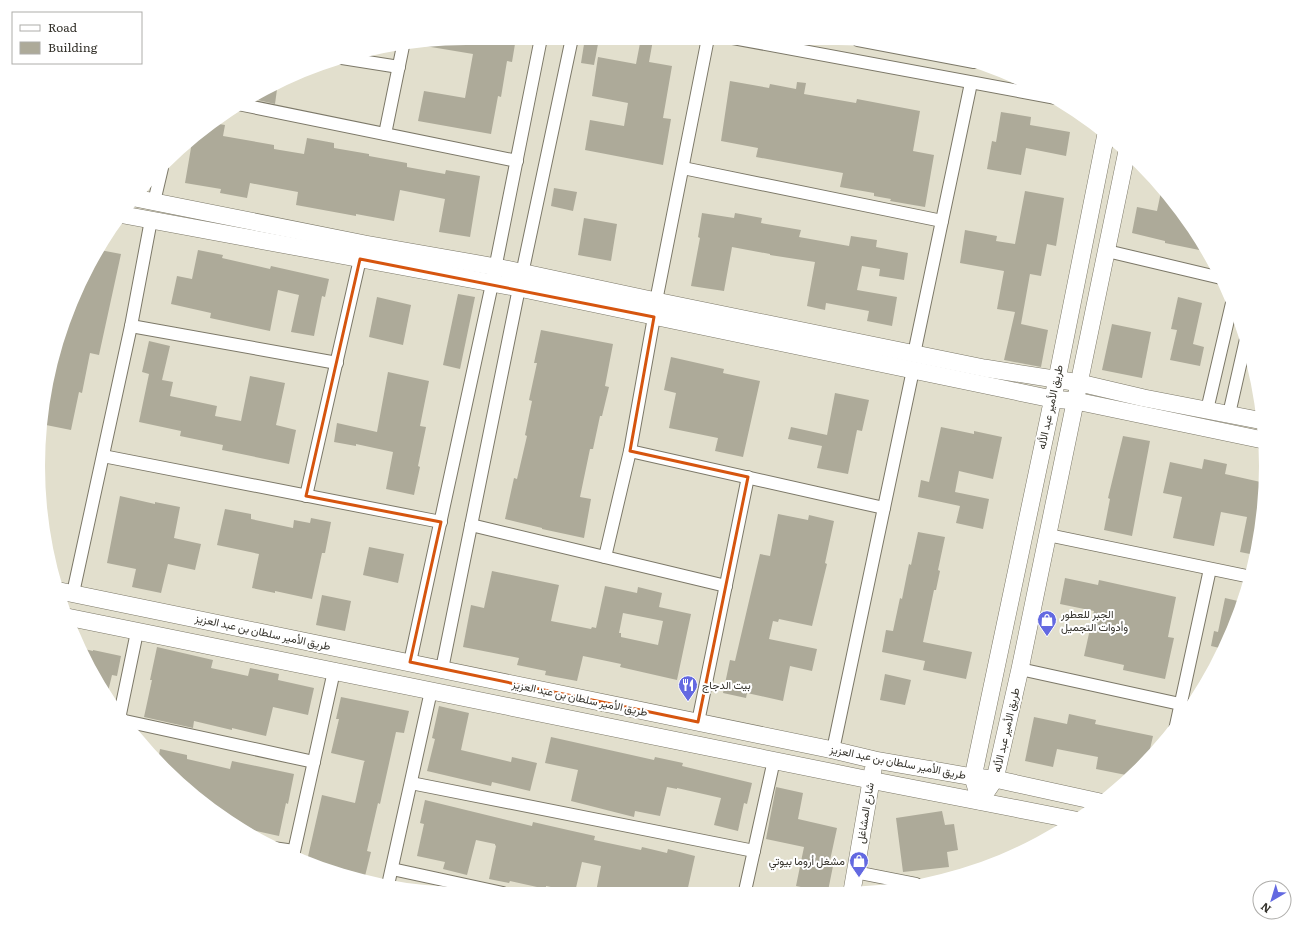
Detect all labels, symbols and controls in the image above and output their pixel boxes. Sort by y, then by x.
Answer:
legend [12,12,142,64]
text: Road [48,18,78,36]
text: Building [48,38,98,56]
street label: طريق الأمير عبد الأله [1032,363,1066,451]
place label: الجبر للعطور وأدوات التجميل [1060,605,1128,634]
street label: طريق الأمير سلطان بن عبد العزيز [193,609,333,653]
shop icon: الجبر للعطور وأدوات التجميل [1036,609,1058,637]
restaurant icon: بيت الدجاج [677,674,699,702]
street label: طريق الأمير سلطان بن عبد العزيز [510,675,650,719]
place label: بيت الدجاج [702,676,751,693]
street label: طريق الأمير عبد الأله [988,686,1023,774]
street label: طريق الأمير سلطان بن عبد العزيز [828,740,968,782]
street label: شارع المشاغل [851,781,878,845]
shop icon: مشغل أروما بيوتي [848,850,870,878]
place label: مشغل أروما بيوتي [769,852,845,871]
north arrow [1252,880,1292,920]
text: N [1257,900,1274,918]

